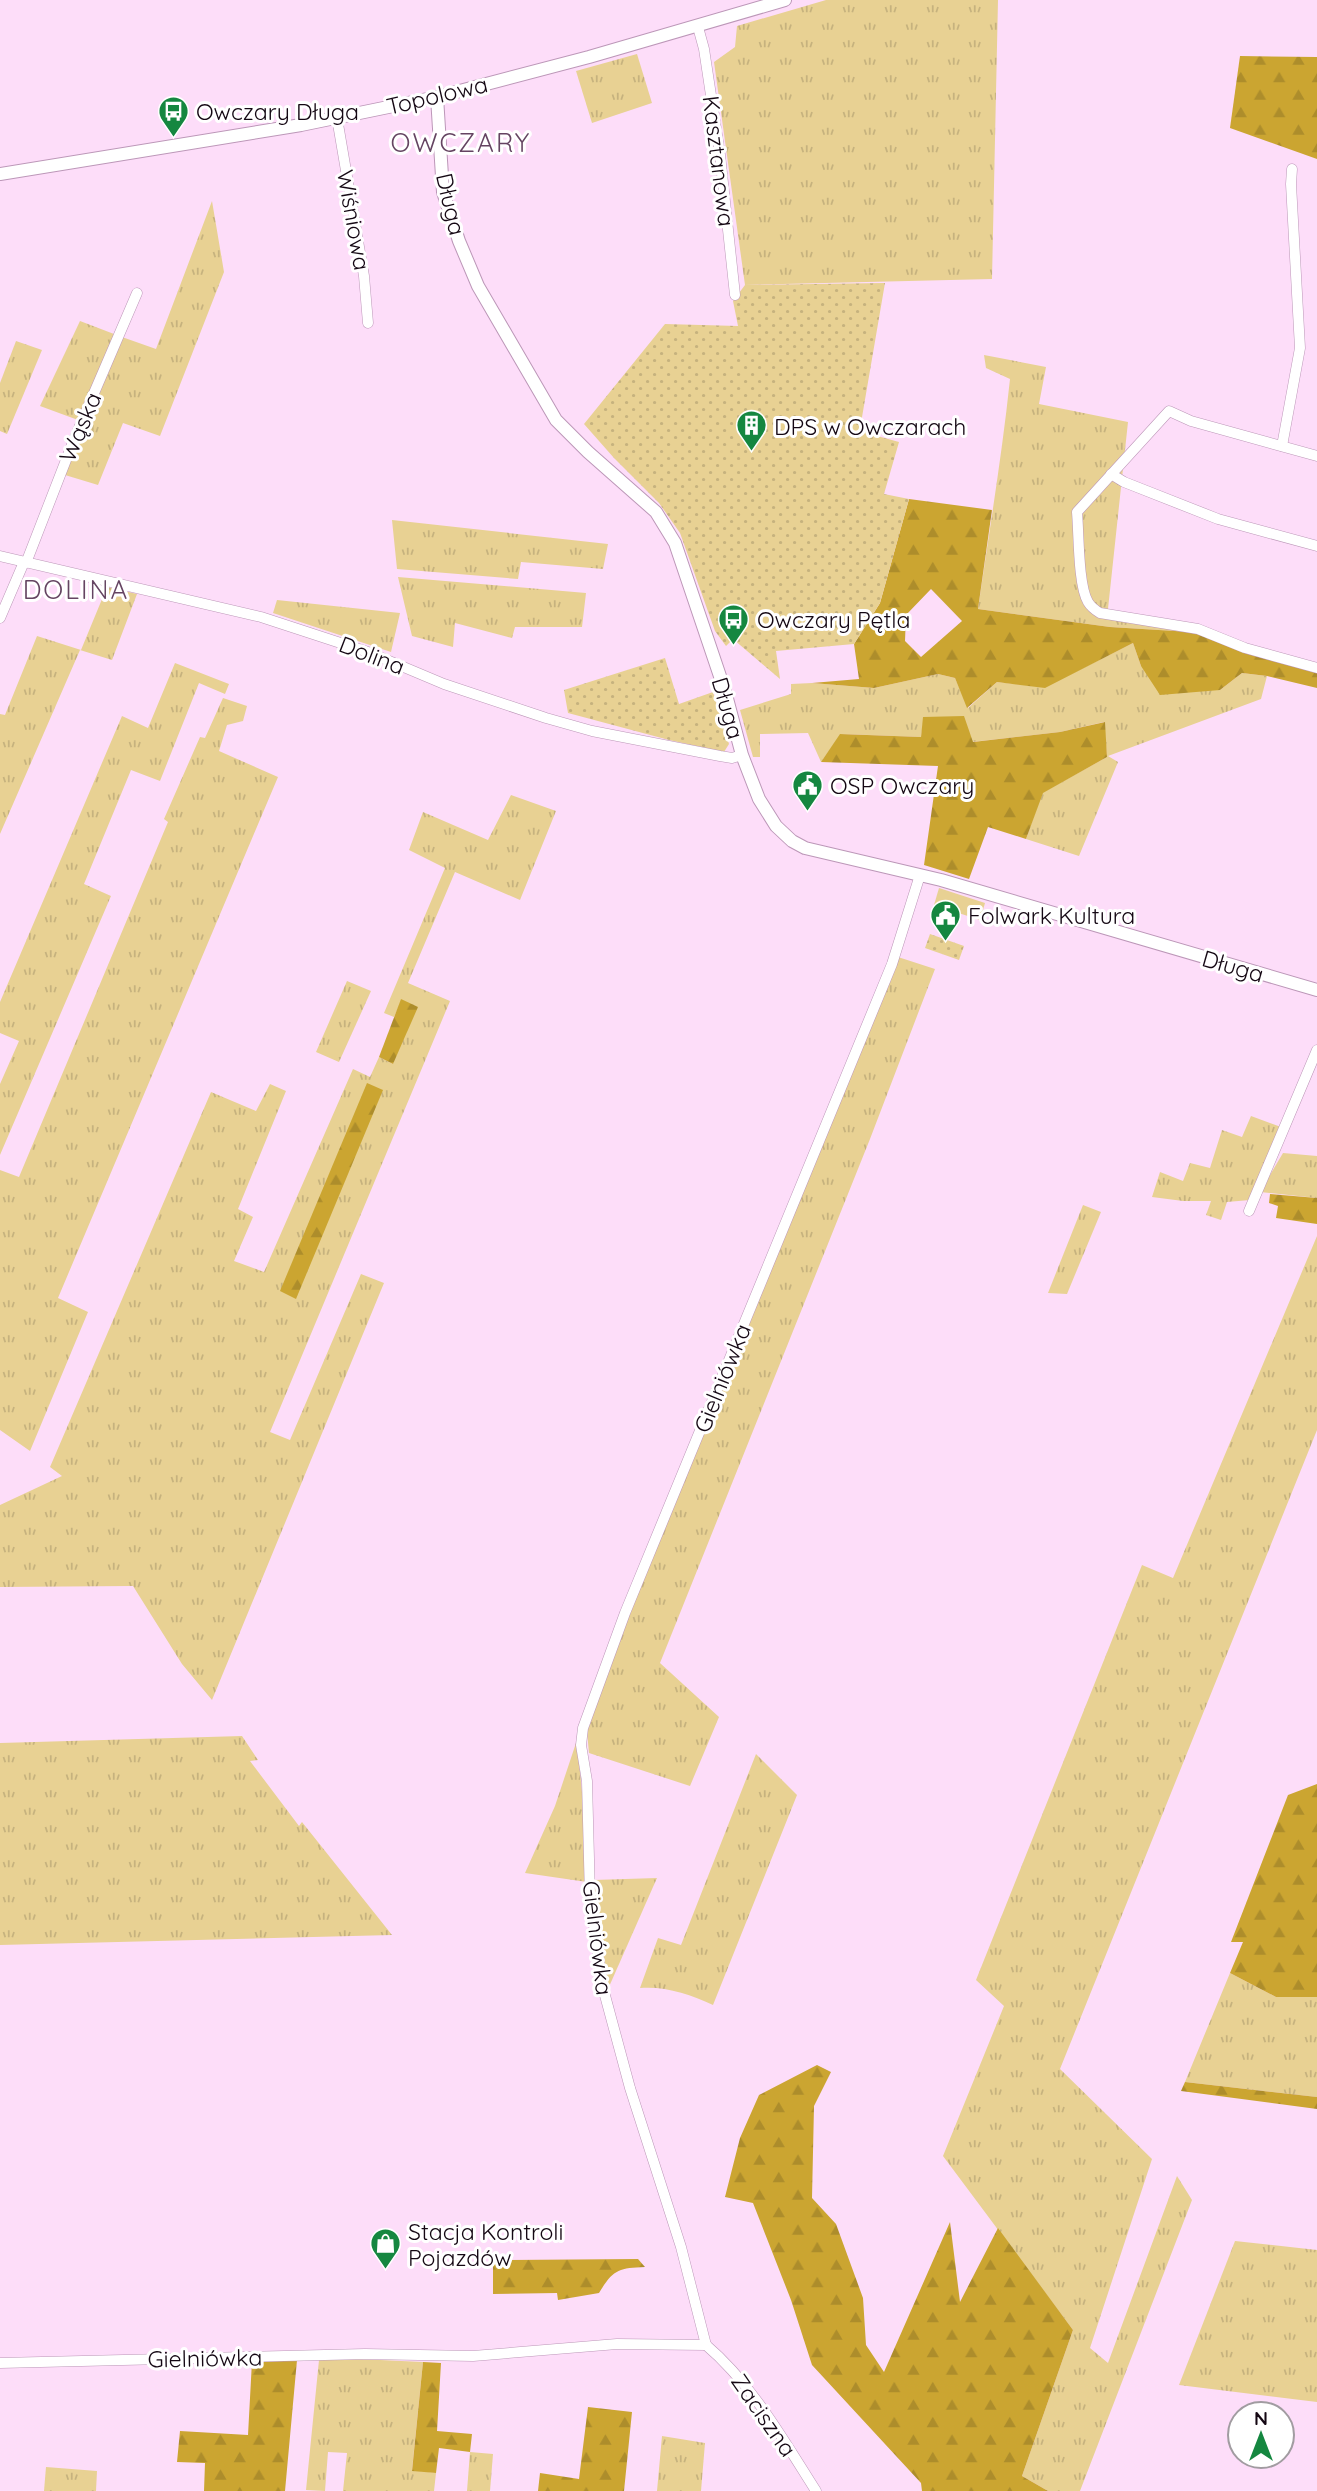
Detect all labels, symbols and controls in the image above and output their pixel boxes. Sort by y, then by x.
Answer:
street label: Topolowa [383,69,491,121]
bus stop icon: Owczary Długa [156,94,190,138]
street label: Kasztanowa [697,94,741,228]
place label: Owczary Długa [196,97,359,126]
district label: OWCZARY [391,126,531,159]
street label: Wiśniowa [331,168,377,272]
street label: Długa [430,170,472,238]
street label: Wąska [52,388,108,466]
building icon: DPS w Owczarach [734,409,768,453]
place label: DPS w Owczarach [774,412,966,441]
district label: DOLINA [23,573,129,606]
bus stop icon: Owczary Pętla [717,602,751,646]
place label: Owczary Pętla [757,605,910,634]
street label: Dolina [335,629,409,681]
street label: Długa [705,674,751,742]
public building icon: OSP Owczary [790,768,824,812]
place label: OSP Owczary [830,771,974,800]
public building icon: Folwark Kultura [928,898,962,942]
place label: Folwark Kultura [968,901,1135,930]
street label: Długa [1199,943,1267,989]
street label: Gielniówka [687,1319,757,1437]
street label: Gielniówka [577,1879,619,1997]
place label: Stacja Kontroli Pojazdów [408,2217,563,2272]
shop icon: Stacja Kontroli Pojazdów [368,2227,402,2271]
street label: Gielniówka [147,2343,263,2373]
street label: Zaciszna [725,2368,803,2462]
north arrow [1226,2400,1296,2470]
text: N [1254,2406,1268,2430]

